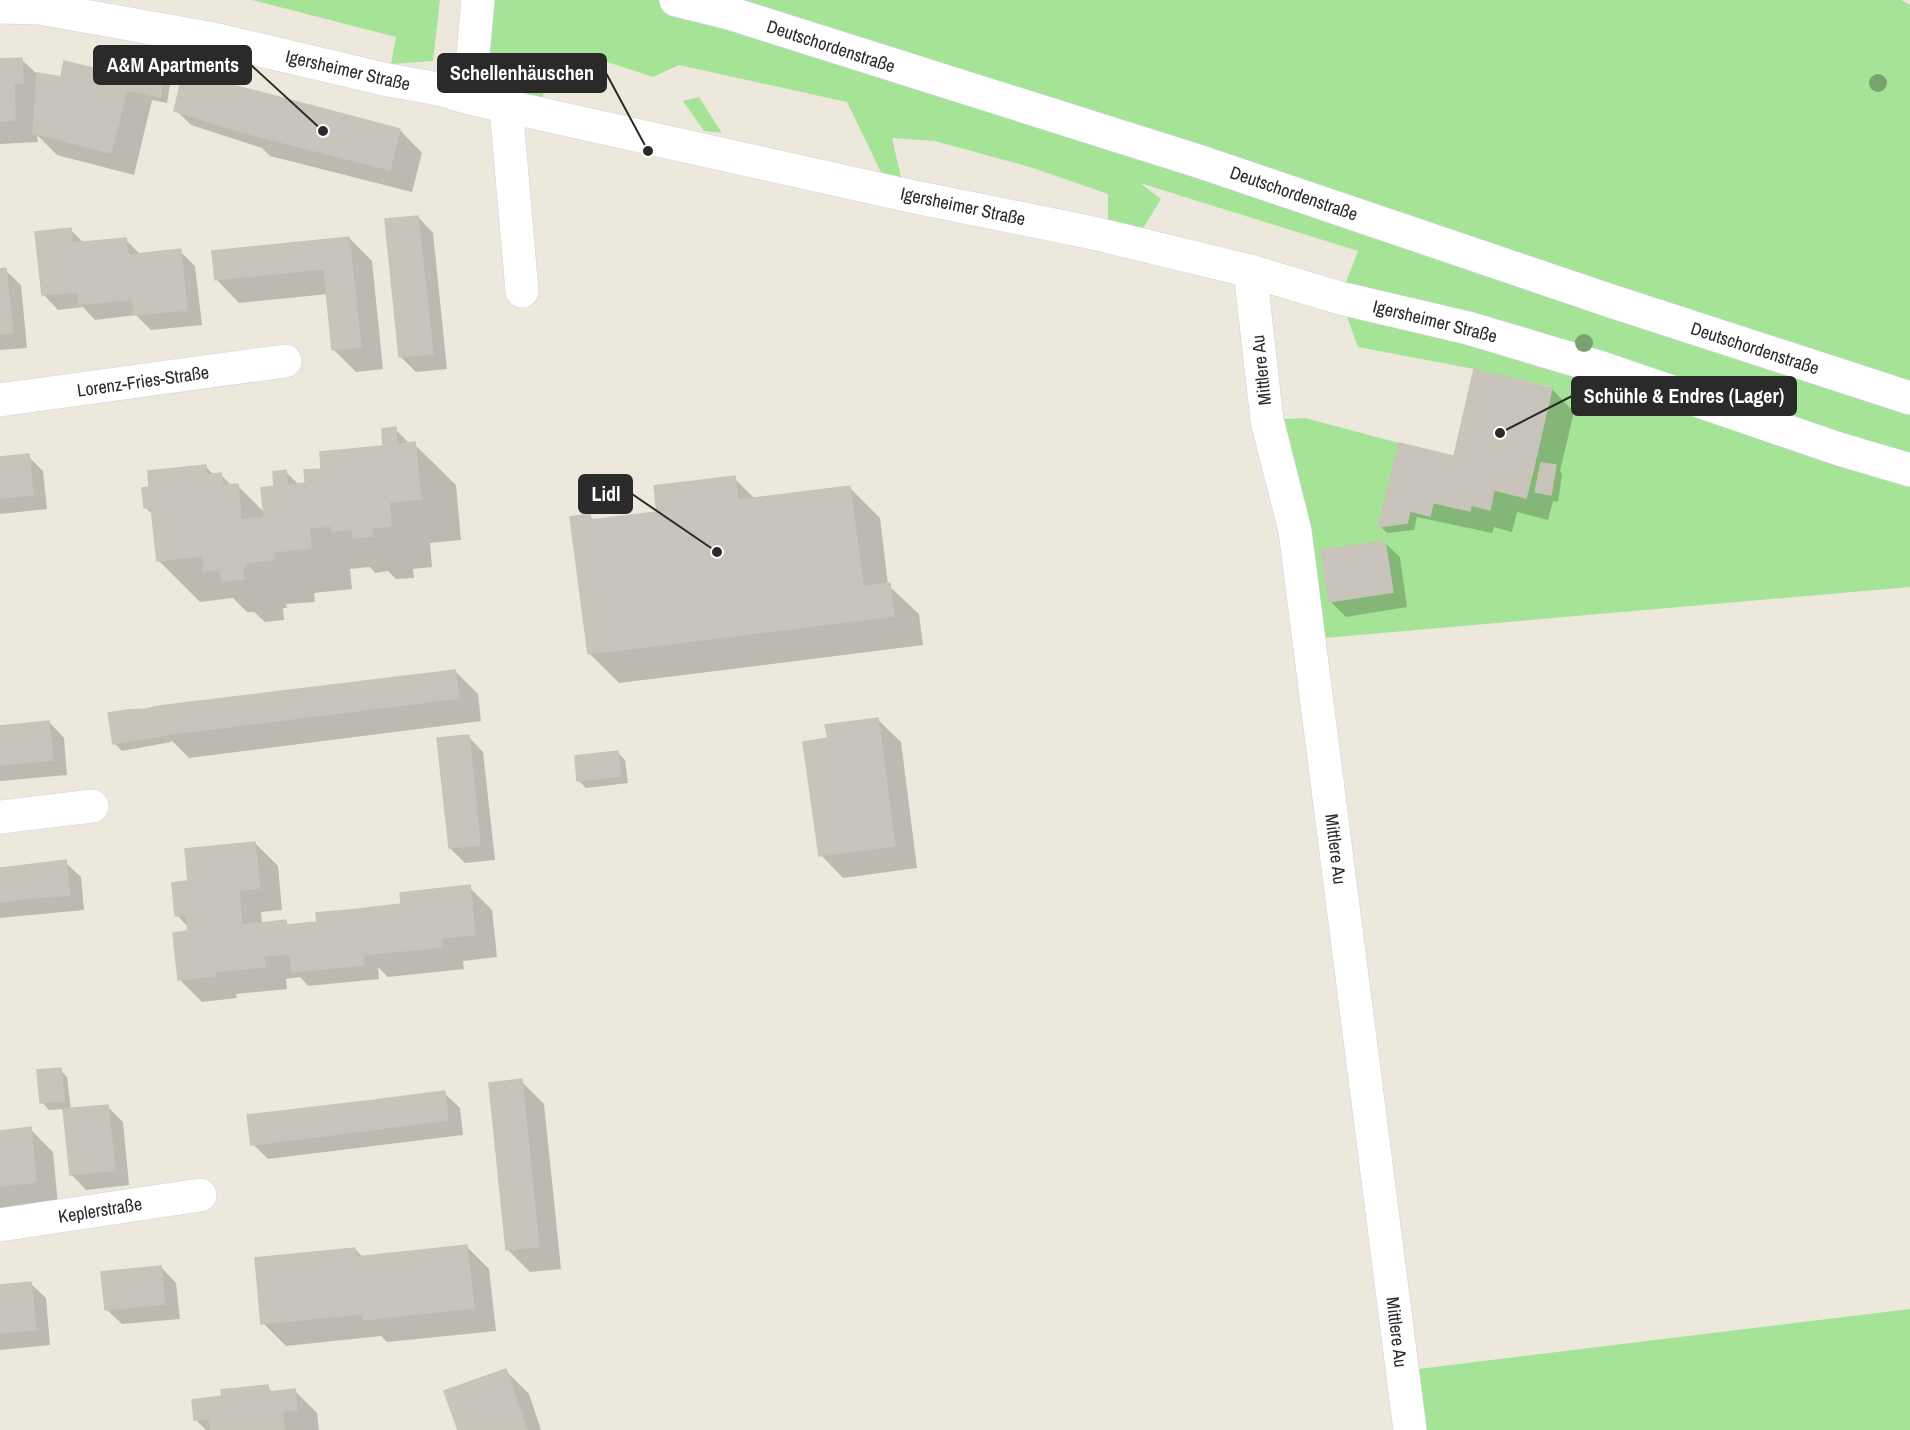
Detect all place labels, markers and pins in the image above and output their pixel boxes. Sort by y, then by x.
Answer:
callout: A&M Apartments [94,46,251,84]
callout: Schellenhäuschen [438,54,606,92]
callout: Schühle & Endres (Lager) [1572,377,1796,415]
callout: Lidl [579,475,632,513]

